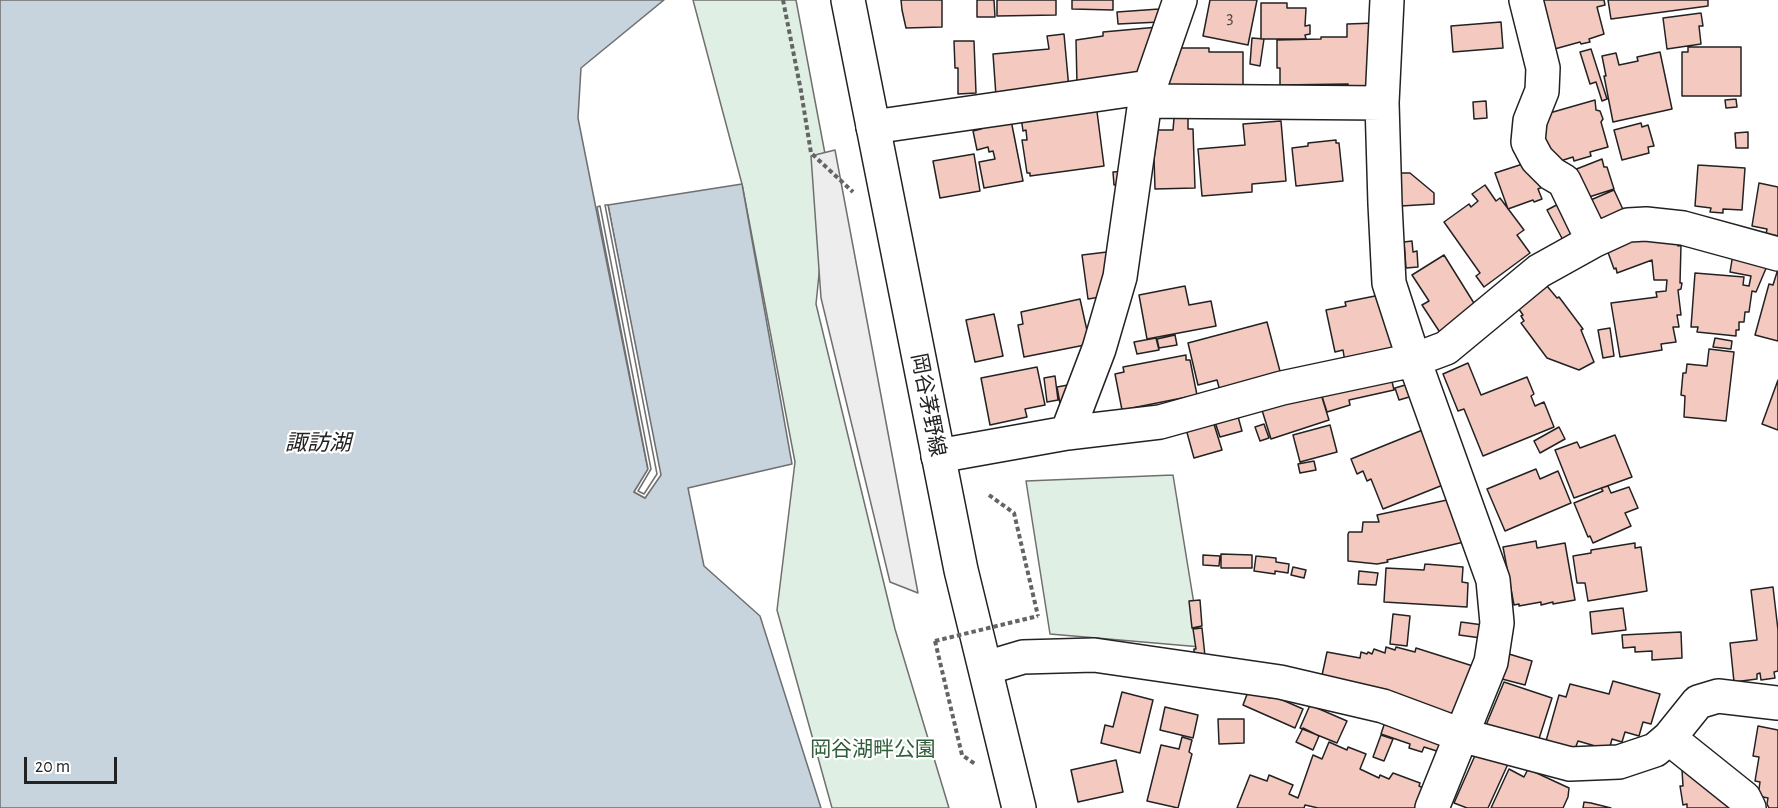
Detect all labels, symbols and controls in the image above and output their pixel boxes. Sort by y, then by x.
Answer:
house number: 3 [1226,7,1234,29]
street label: 岡谷茅野線 [906,351,950,459]
water label: 諏訪湖 [285,430,351,456]
park label: 岡谷湖畔公園 [810,737,936,763]
scale bar [27,745,120,783]
text: 20 m [35,758,70,776]

